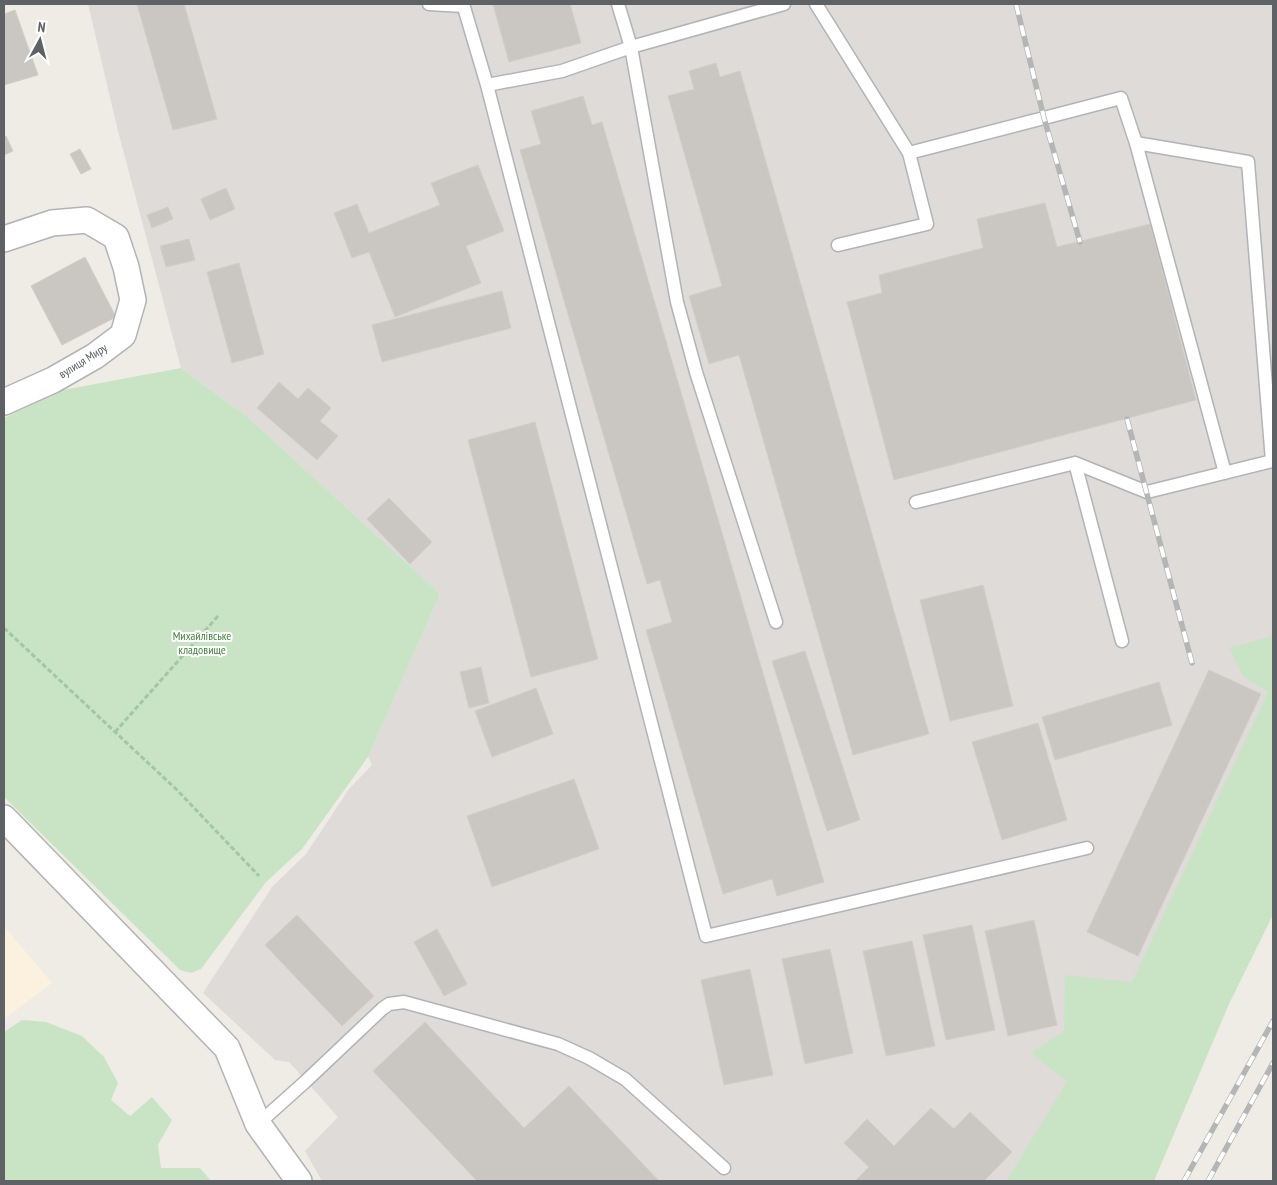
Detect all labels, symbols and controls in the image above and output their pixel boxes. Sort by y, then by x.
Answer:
north arrow [15,15,65,65]
text: N [37,18,46,36]
street label: вулиця Миру [56,340,110,381]
park label: Михайлівське кладовище [173,628,231,657]

